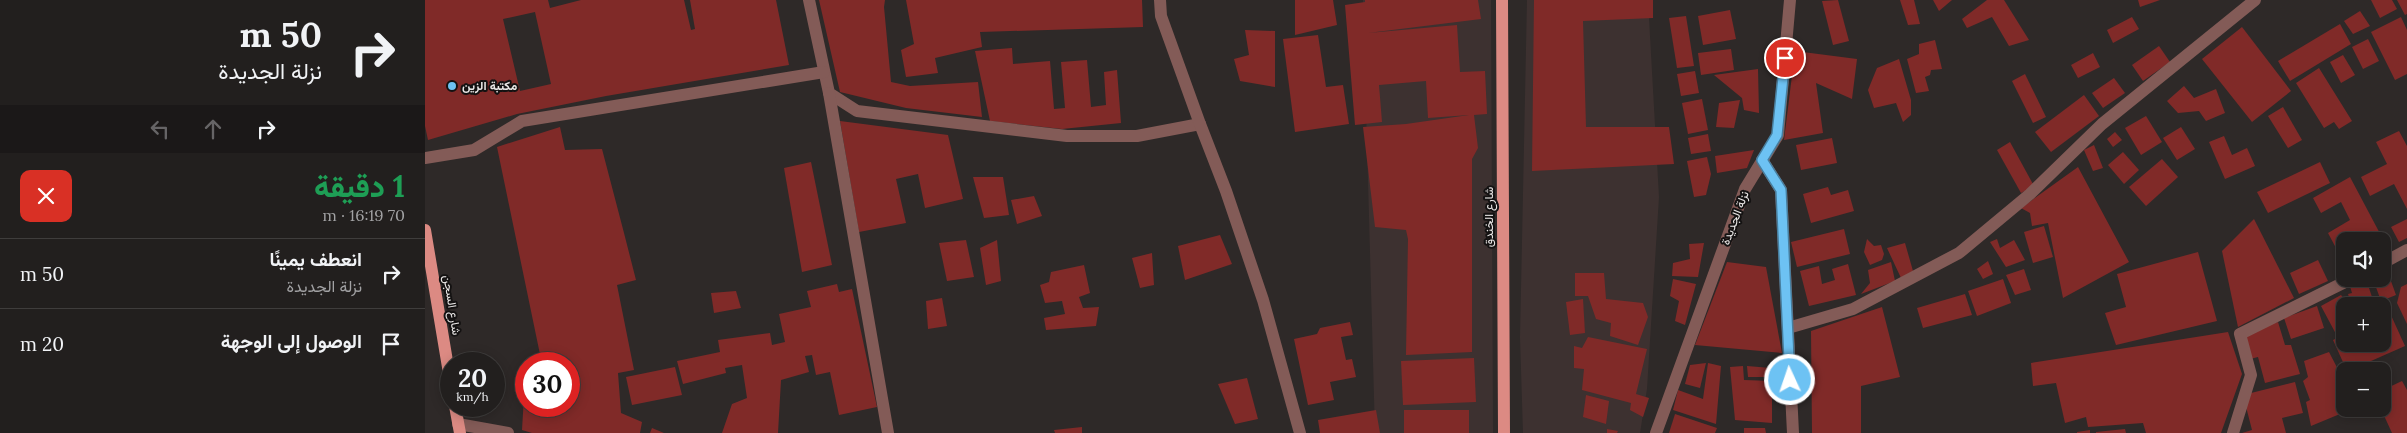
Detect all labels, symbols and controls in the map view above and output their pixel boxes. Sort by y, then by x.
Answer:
text: 50 m [239,12,322,57]
icon: right [340,20,405,85]
pin [1764,37,1806,79]
icon: arrive [1771,44,1799,72]
text: نزلة الجديدة [218,57,322,85]
place label: مكتبة الزين [462,78,518,94]
marker: مكتبة الزين [446,80,458,92]
icon: left [146,115,174,143]
icon: ahead [199,115,227,143]
icon: right [252,115,280,143]
text: 1 دقيقة [314,167,405,205]
button: close [20,170,72,222]
street label: شارع الخندق [1481,187,1498,247]
street label: نزلة الجديدة [1717,189,1753,247]
text: 70 m · 16:19 [323,205,405,225]
map controls [2336,232,2391,417]
button: sound [2336,232,2391,287]
text: انعطف يمينًا [269,247,362,271]
icon: right [377,260,405,288]
text: 50 m [20,262,64,286]
street label: شارع السجن [438,274,465,336]
text: نزلة الجديدة [287,276,362,296]
button: + [2336,297,2391,352]
text: الوصول إلى الوجهة [221,329,362,353]
icon: arrive [377,330,405,358]
text: 20 m [20,332,64,356]
speed limit sign: 30 [515,352,580,417]
position arrow [1763,353,1815,405]
text: 20 [458,362,487,394]
button: − [2336,362,2391,417]
text: km/h [456,389,489,404]

